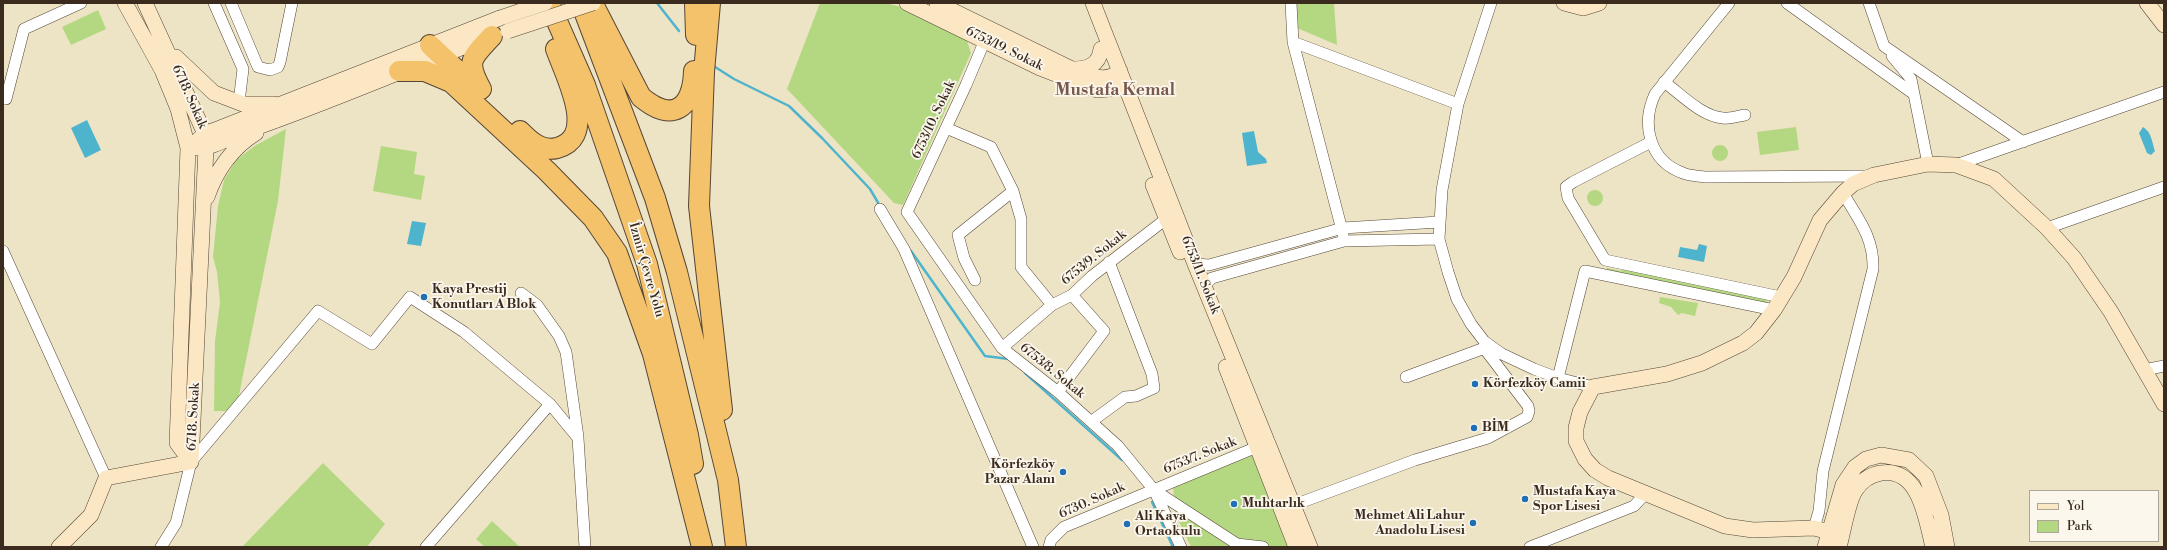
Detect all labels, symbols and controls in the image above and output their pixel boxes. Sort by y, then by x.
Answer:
street label: 6753/19. Sokak [963,24,1045,74]
street label: 6718. Sokak [168,63,210,131]
street label: 6753/10. Sokak [909,78,959,162]
district label: Mustafa Kemal [1055,81,1175,101]
street label: İzmir Çevre Yolu [625,221,667,319]
street label: 6753/9. Sokak [1058,227,1130,289]
street label: 6753/11. Sokak [1177,234,1223,316]
place label: Kaya Prestij Konutları A Blok [432,282,536,313]
marker: Kaya Prestij Konutları A Blok [419,292,429,302]
street label: 6753/8. Sokak [1016,340,1088,402]
place label: Körfezköy Camii [1483,376,1586,392]
marker: Körfezköy Camii [1470,379,1480,389]
street label: 6718. Sokak [184,382,204,452]
place label: BİM [1482,420,1509,436]
marker: BİM [1469,423,1479,433]
street label: 6753/7. Sokak [1161,434,1239,478]
place label: Körfezköy Pazar Alanı [985,457,1055,488]
marker: Körfezköy Pazar Alanı [1058,467,1068,477]
street label: 6730. Sokak [1057,480,1127,522]
place label: Mustafa Kaya Spor Lisesi [1533,484,1616,515]
legend [2029,490,2159,542]
marker: Mustafa Kaya Spor Lisesi [1520,494,1530,504]
place label: Muhtarlık [1242,496,1305,512]
marker: Muhtarlık [1229,499,1239,509]
text: Yol [2067,499,2084,514]
place label: Mehmet Ali Lahur Anadolu Lisesi [1354,508,1465,539]
place label: Ali Kaya Ortaokulu [1135,509,1201,540]
marker: Mehmet Ali Lahur Anadolu Lisesi [1468,518,1478,528]
marker: Ali Kaya Ortaokulu [1122,519,1132,529]
text: Park [2067,519,2092,534]

